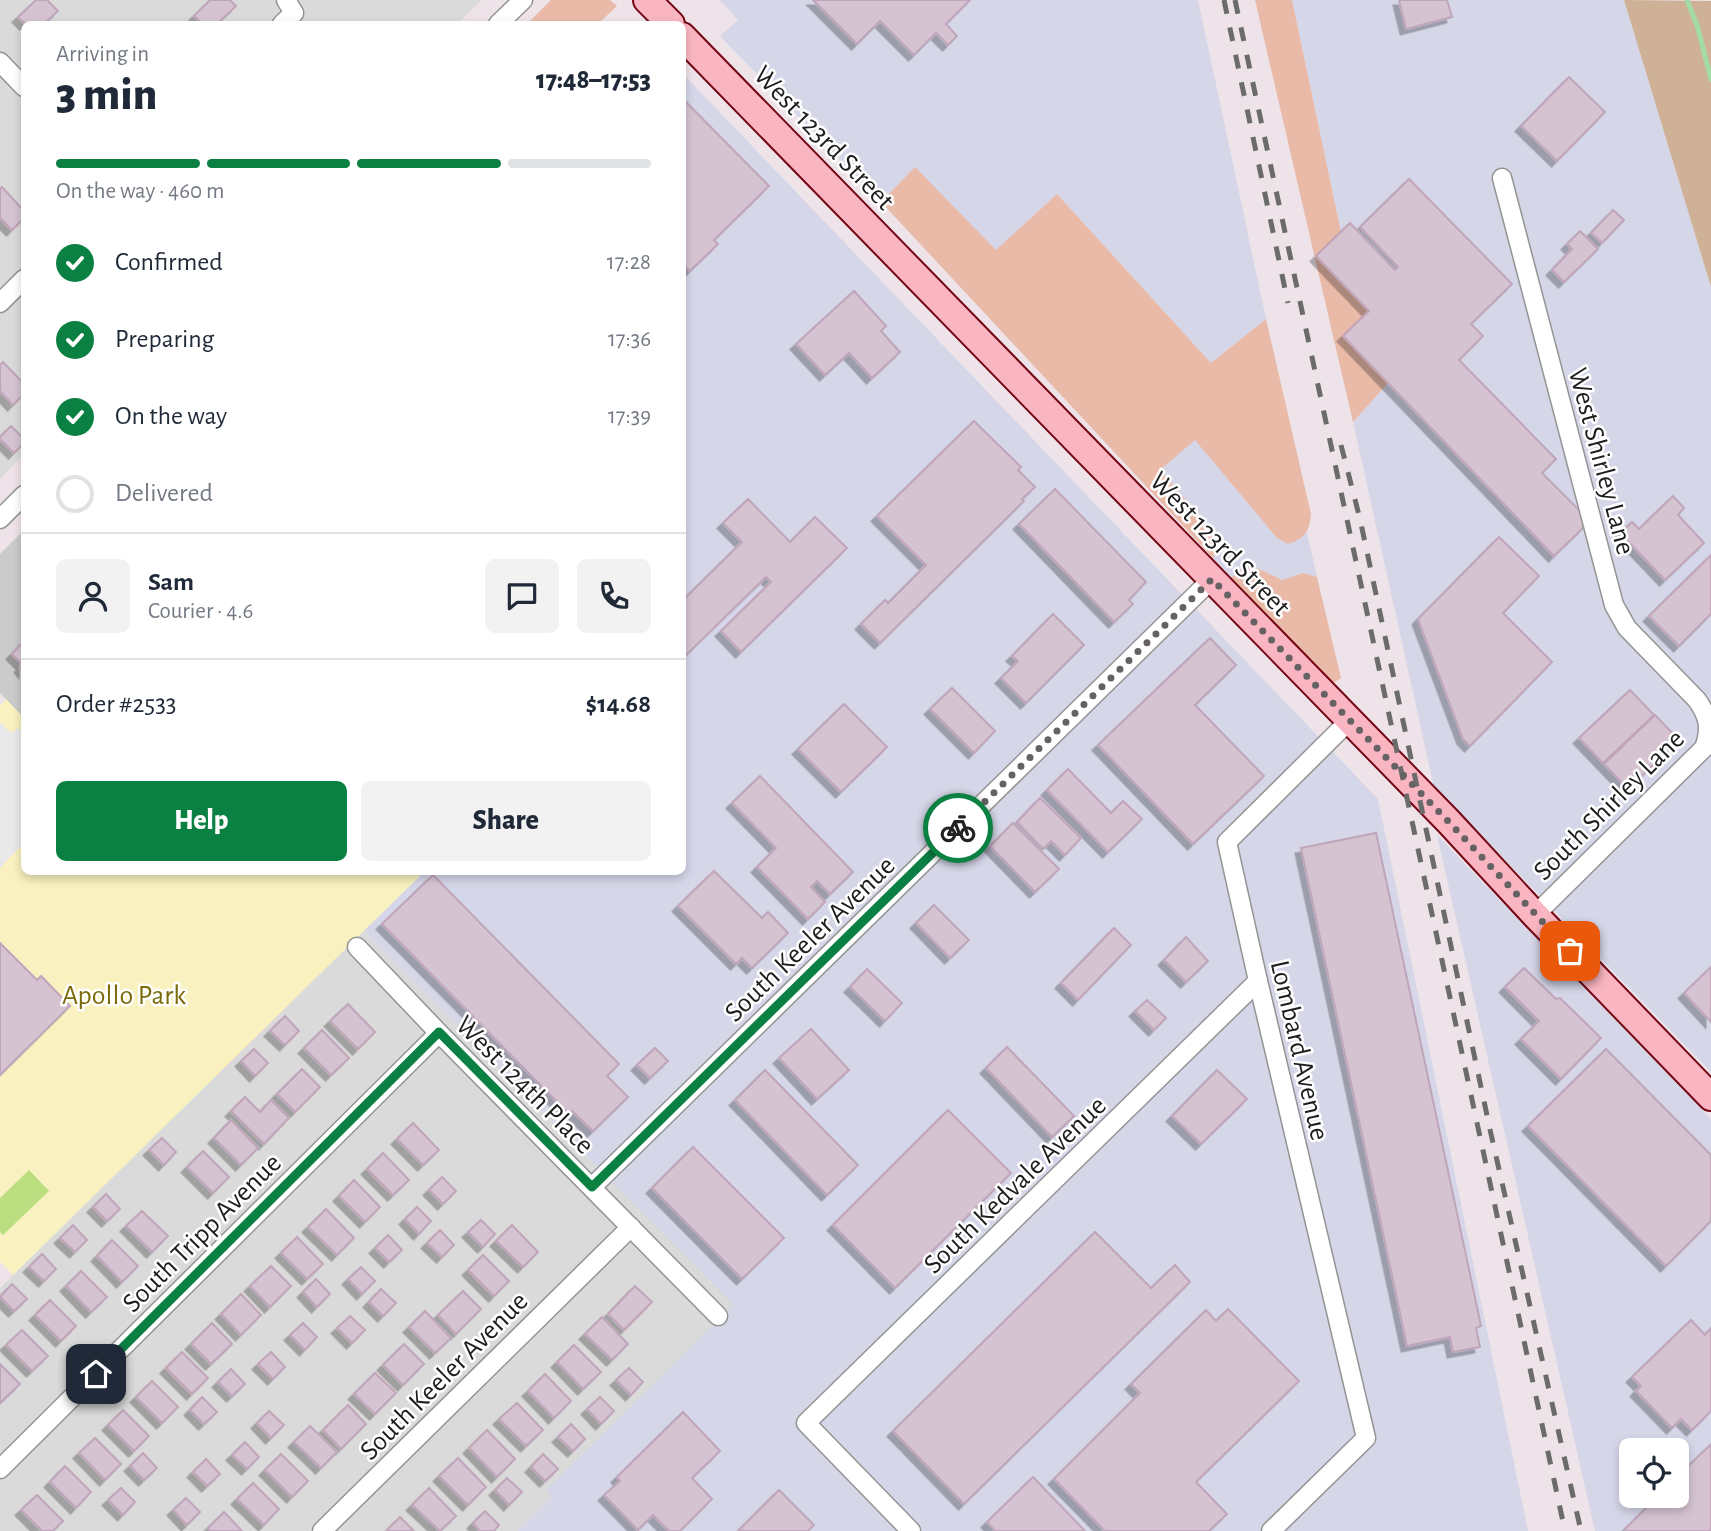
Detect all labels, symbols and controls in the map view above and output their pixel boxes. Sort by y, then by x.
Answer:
text: Arriving in [56,43,149,66]
street label: West 123rd Street [748,61,899,216]
text: 17:48–17:53 [536,67,651,93]
text: 3 min [56,72,157,118]
text: On the way · 460 m [56,180,224,203]
icon: check [56,244,94,282]
text: Confirmed [115,249,223,275]
text: 17:28 [607,251,651,274]
icon: check [56,321,94,359]
text: Preparing [115,326,214,352]
text: 17:36 [608,328,651,351]
street label: West Shirley Lane [1563,365,1639,558]
icon: check [56,398,94,436]
text: On the way [115,403,227,429]
text: 17:39 [608,405,651,428]
street label: West 123rd Street [1144,467,1295,622]
text: Delivered [115,480,213,506]
button: person [56,559,130,633]
button: chat [485,559,559,633]
button: phone [577,559,651,633]
text: Sam [148,569,194,595]
text: Courier · 4.6 [148,600,253,623]
text: Order #2533 [56,691,177,717]
text: $14.68 [586,691,651,717]
street label: South Shirley Lane [1529,725,1690,886]
button: Help [56,781,347,861]
button: Share [361,781,651,861]
courier [923,793,993,863]
icon: bike [939,809,977,847]
street label: South Keeler Avenue [720,851,901,1027]
pin [1540,921,1600,981]
icon: bag [1551,932,1589,970]
street label: Lombard Avenue [1265,958,1333,1143]
park label: Apollo Park [62,982,186,1010]
street label: West 124th Place [450,1011,599,1160]
street label: South Kedvale Avenue [919,1092,1112,1279]
street label: South Tripp Avenue [118,1149,287,1318]
street label: South Keeler Avenue [355,1287,534,1466]
pin [66,1344,126,1404]
icon: home [77,1355,115,1393]
map controls [1619,1438,1689,1508]
button: locate [1619,1438,1689,1508]

